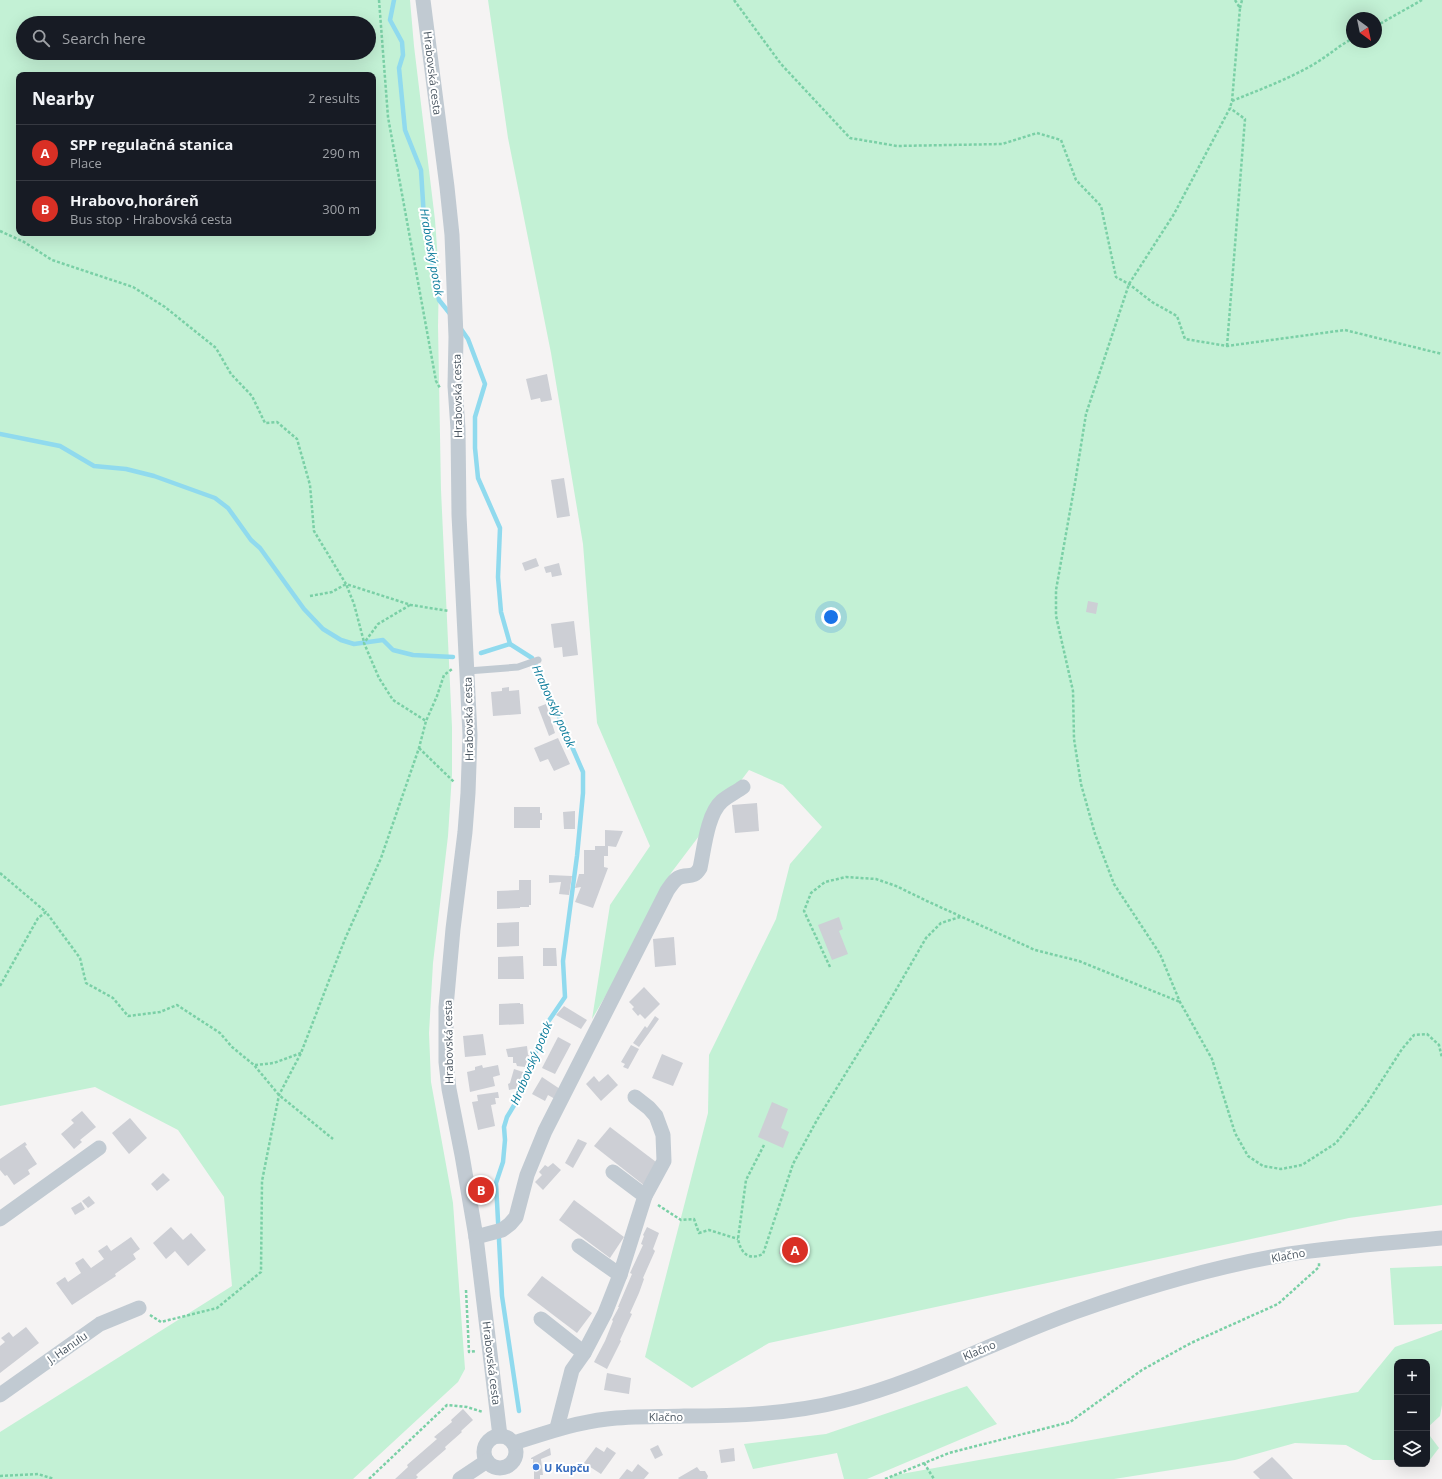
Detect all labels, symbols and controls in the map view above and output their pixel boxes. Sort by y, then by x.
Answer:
north arrow [1346,12,1382,48]
search box [16,16,376,60]
icon: search [30,27,52,49]
text: Search here [62,28,146,48]
street label: Hrabovská cesta [420,30,446,116]
text: Nearby [32,87,94,110]
text: 2 results [308,89,360,107]
text: SPP regulačná stanica [70,134,233,154]
text: A [41,144,49,162]
text: 290 m [322,144,360,162]
text: Place [70,154,102,172]
text: Hrabovo,horáreň [70,190,199,210]
text: B [41,200,49,218]
text: 300 m [322,200,360,218]
water label: Hrabovský potok [416,207,448,298]
text: Bus stop · Hrabovská cesta [70,210,232,228]
street label: Hrabovská cesta [449,354,465,438]
your location [821,607,841,627]
water label: Hrabovský potok [528,662,580,751]
street label: Hrabovská cesta [460,677,476,761]
street label: Hrabovská cesta [440,1000,456,1084]
water label: Hrabovský potok [506,1018,557,1107]
pin: B [468,1175,494,1205]
pin: A [782,1235,808,1265]
street label: Klačno [1270,1245,1307,1265]
street label: Hrabovská cesta [479,1320,505,1406]
street label: J. Hanulu [43,1328,90,1367]
street label: Klačno [960,1336,998,1364]
map controls [1394,1359,1430,1467]
button: + [1394,1359,1430,1395]
button: − [1394,1395,1430,1431]
street label: Klačno [649,1409,684,1424]
button: layers [1394,1431,1430,1467]
place label: U Kupču [544,1460,590,1475]
marker: U Kupču [531,1462,541,1472]

